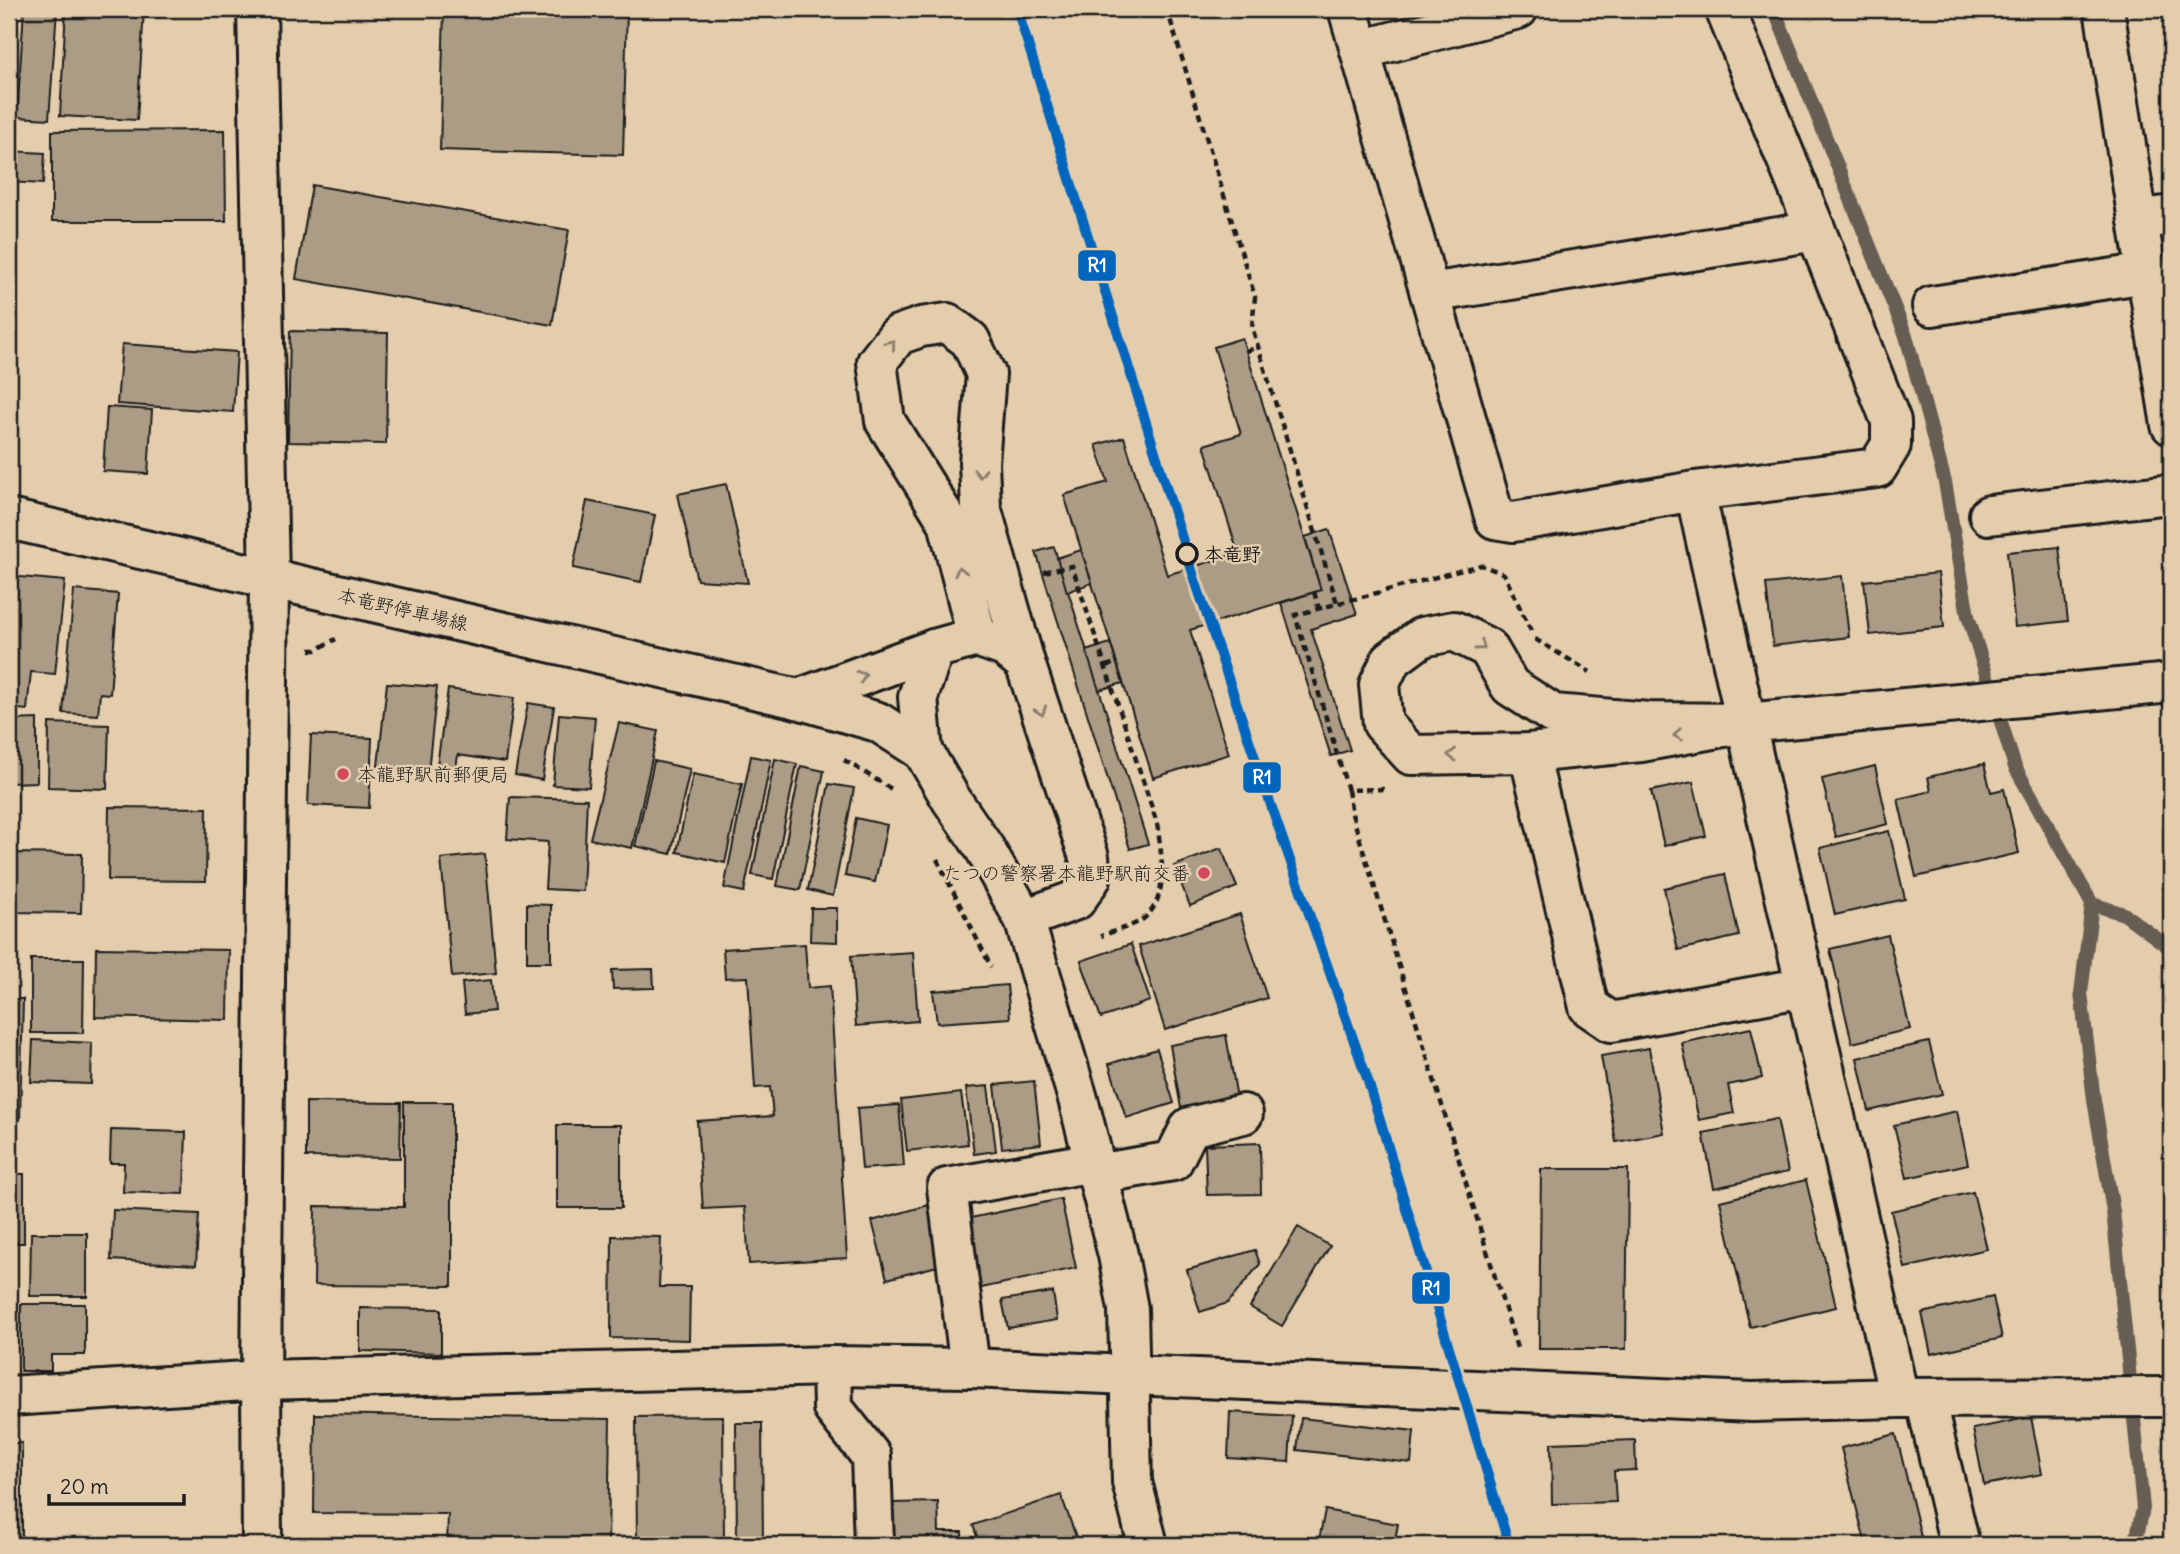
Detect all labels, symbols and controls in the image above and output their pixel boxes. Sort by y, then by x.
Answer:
line badge: R1 [1077,249,1117,282]
text: R1 [1087,253,1107,277]
one-way arrow [883,340,895,353]
one-way arrow [972,468,987,479]
place label: 本竜野 [1204,542,1261,566]
marker: 本竜野 [1176,543,1198,565]
one-way arrow [954,565,969,577]
street label: 本竜野停車場線 [335,582,471,636]
one-way arrow [1473,638,1486,651]
one-way arrow [855,670,867,684]
one-way arrow [1033,705,1047,717]
one-way arrow [1672,727,1684,742]
one-way arrow [1446,747,1457,763]
line badge: R1 [1242,761,1282,794]
place label: 本龍野駅前郵便局 [357,762,509,786]
text: R1 [1252,765,1272,789]
marker: 本龍野駅前郵便局 [335,766,351,782]
place label: たつの警察署本龍野駅前交番 [943,861,1190,885]
marker: たつの警察署本龍野駅前交番 [1196,865,1212,881]
line badge: R1 [1411,1271,1451,1305]
text: R1 [1421,1276,1441,1300]
scale bar [49,1463,184,1507]
text: 20 m [60,1473,109,1500]

